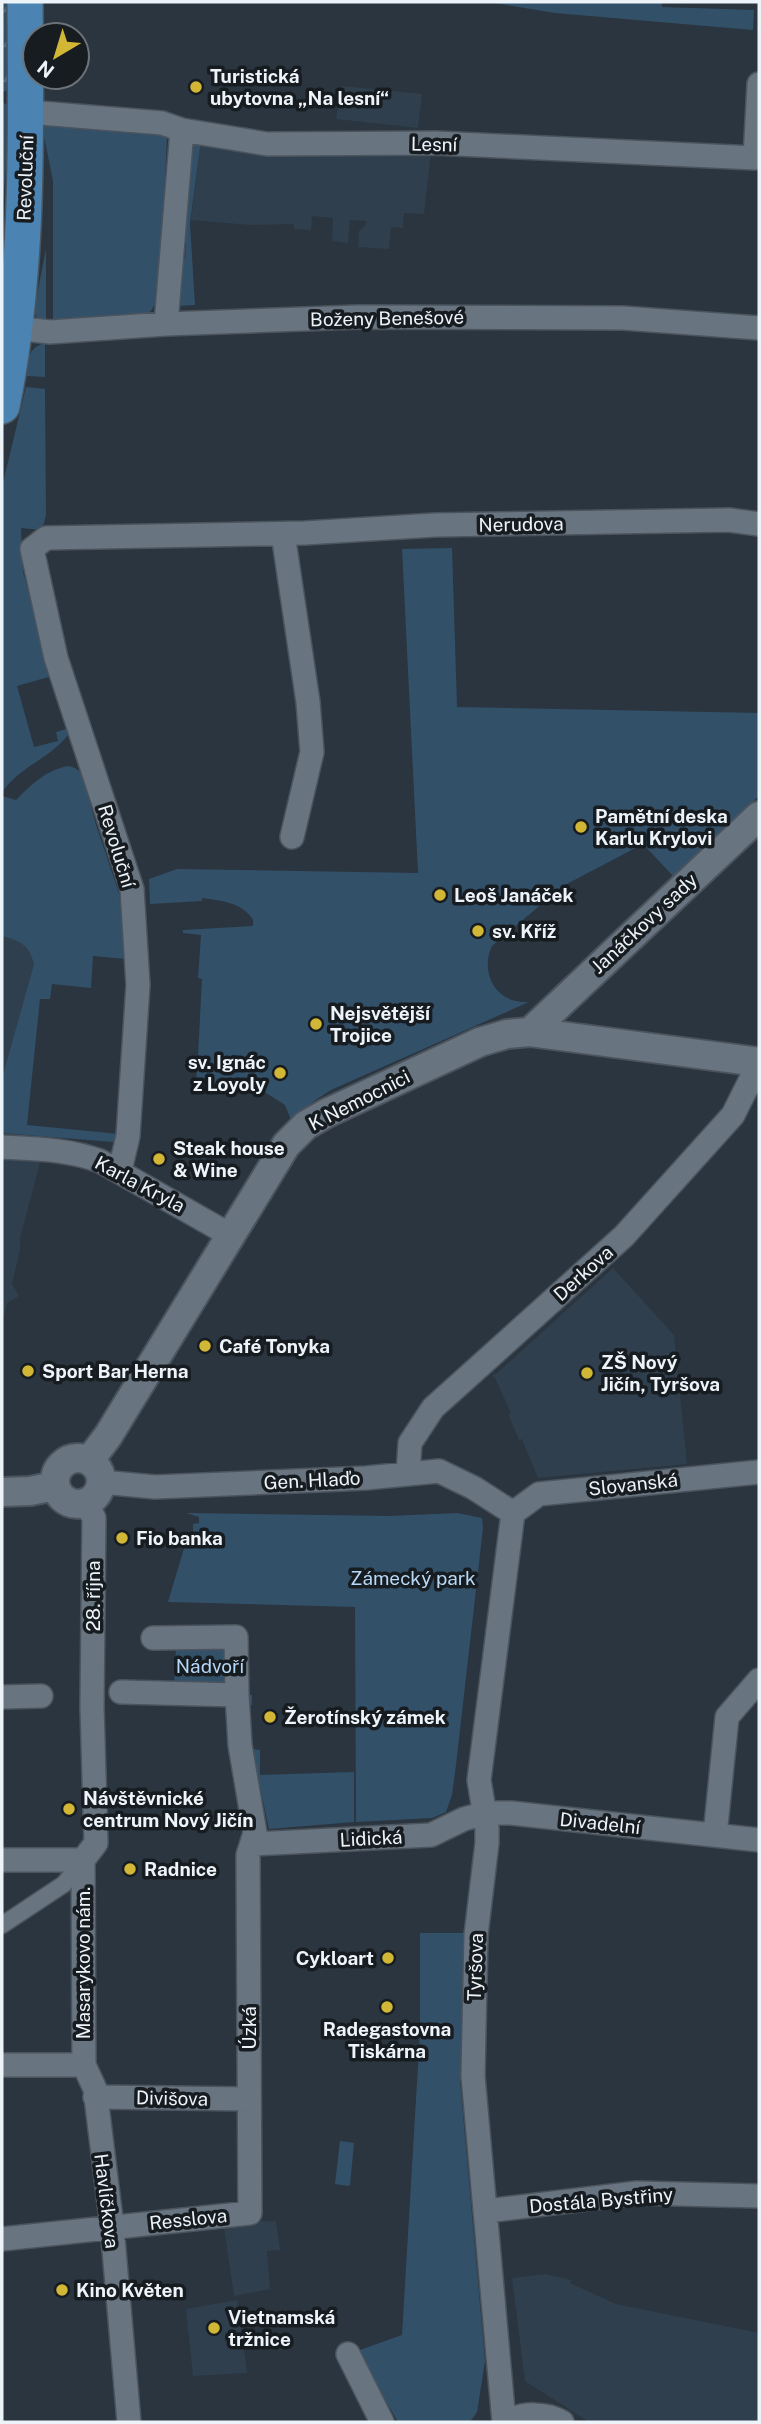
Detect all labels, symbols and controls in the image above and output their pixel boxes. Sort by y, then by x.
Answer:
north arrow [21,21,91,91]
text: N [33,56,58,83]
place label: Turistická ubytovna „Na lesní“ [210,65,389,109]
marker: Turistická ubytovna „Na lesní“ [188,79,204,95]
street label: Lesní [411,133,458,155]
street label: Revoluční [13,134,38,221]
street label: Boženy Benešové [310,306,464,330]
street label: Nerudova [478,512,564,536]
street label: Revoluční [94,802,140,891]
place label: Pamětní deska Karlu Krylovi [595,805,728,849]
marker: Pamětní deska Karlu Krylovi [573,819,589,835]
street label: Janáčkovy sady [587,868,701,978]
place label: Leoš Janáček [454,884,574,906]
marker: Leoš Janáček [432,887,448,903]
place label: sv. Kříž [492,920,556,942]
marker: sv. Kříž [470,923,486,939]
place label: Nejsvětější Trojice [330,1002,431,1046]
marker: Nejsvětější Trojice [308,1016,324,1032]
place label: sv. Ignác z Loyoly [188,1051,266,1095]
marker: sv. Ignác z Loyoly [272,1065,288,1081]
street label: K Nemocnici [305,1065,413,1135]
place label: Steak house & Wine [173,1137,285,1181]
street label: Karla Kryla [91,1151,189,1217]
marker: Steak house & Wine [151,1151,167,1167]
street label: Derkova [549,1241,617,1305]
place label: Café Tonyka [219,1335,330,1357]
marker: Café Tonyka [197,1338,213,1354]
place label: ZŠ Nový Jičín, Tyršova [601,1351,720,1395]
place label: Sport Bar Herna [42,1360,189,1382]
marker: Sport Bar Herna [20,1363,36,1379]
marker: ZŠ Nový Jičín, Tyršova [579,1365,595,1381]
street label: Gen. Hlaďo [263,1466,361,1494]
street label: Slovanská [587,1468,679,1500]
place label: Fio banka [136,1527,223,1549]
marker: Fio banka [114,1530,130,1546]
street label: 28. října [82,1561,104,1631]
park label: Zámecký park [350,1567,476,1589]
park label: Nádvoří [176,1655,245,1677]
place label: Žerotínský zámek [284,1706,446,1728]
marker: Žerotínský zámek [262,1709,278,1725]
place label: Návštěvnické centrum Nový Jičín [83,1787,253,1831]
marker: Návštěvnické centrum Nový Jičín [61,1801,77,1817]
street label: Divadelní [559,1808,642,1838]
street label: Lidická [339,1825,403,1851]
place label: Radnice [144,1858,217,1880]
marker: Radnice [122,1861,138,1877]
street label: Masarykovo nám. [72,1887,94,2039]
street label: Tyršova [463,1933,487,2001]
place label: Cykloart [296,1947,374,1969]
marker: Cykloart [380,1950,396,1966]
marker: Radegastovna Tiskárna [379,1999,395,2015]
street label: Úzká [238,2006,260,2050]
place label: Radegastovna Tiskárna [323,2018,451,2062]
street label: Divišova [136,2086,208,2110]
street label: Havlíčkova [90,2152,124,2250]
street label: Dostála Bystřiny [528,2183,674,2217]
street label: Resslova [148,2204,228,2234]
place label: Kino Květen [76,2279,184,2301]
marker: Kino Květen [54,2282,70,2298]
place label: Vietnamská tržnice [228,2306,335,2350]
marker: Vietnamská tržnice [206,2320,222,2336]

